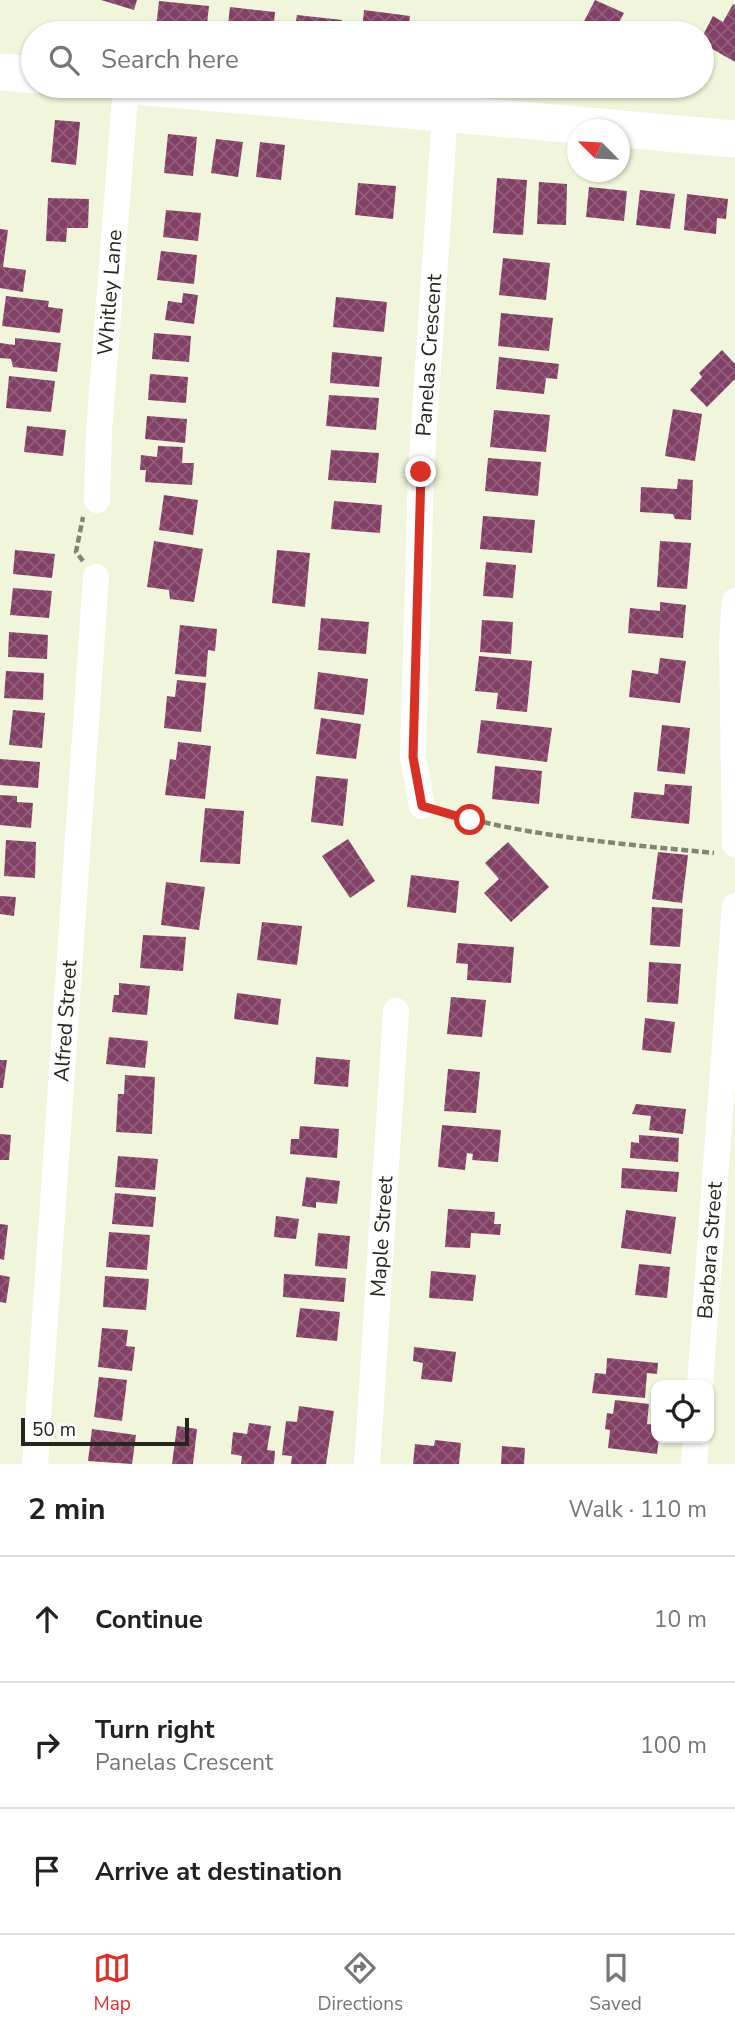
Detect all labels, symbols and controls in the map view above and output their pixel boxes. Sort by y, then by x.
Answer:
search box [21,21,714,98]
icon: search [45,41,83,79]
text: Search here [101,42,239,77]
north arrow [567,119,630,182]
street label: Whitley Lane [91,228,129,357]
street label: Panelas Crescent [409,272,448,437]
route end [405,456,436,487]
route start [454,804,485,835]
street label: Alfred Street [47,959,84,1083]
street label: Maple Street [364,1174,399,1298]
street label: Barbara Street [691,1180,729,1320]
map controls [651,1380,714,1443]
button: locate [651,1380,714,1443]
scale bar [21,1415,189,1447]
text: 50 m [32,1417,76,1443]
text: 2 min [28,1489,106,1530]
text: Walk · 110 m [568,1494,707,1525]
icon: ahead [28,1600,66,1638]
text: Continue [95,1602,203,1637]
text: 10 m [654,1604,707,1635]
text: Turn right [95,1712,214,1747]
icon: right [28,1726,66,1764]
text: 100 m [640,1730,707,1761]
text: Panelas Crescent [95,1747,273,1778]
icon: arrive [28,1852,66,1890]
text: Arrive at destination [95,1854,342,1889]
tab: Map [93,1949,131,2017]
tab: Directions [317,1949,403,2017]
tab: Saved [589,1949,642,2017]

